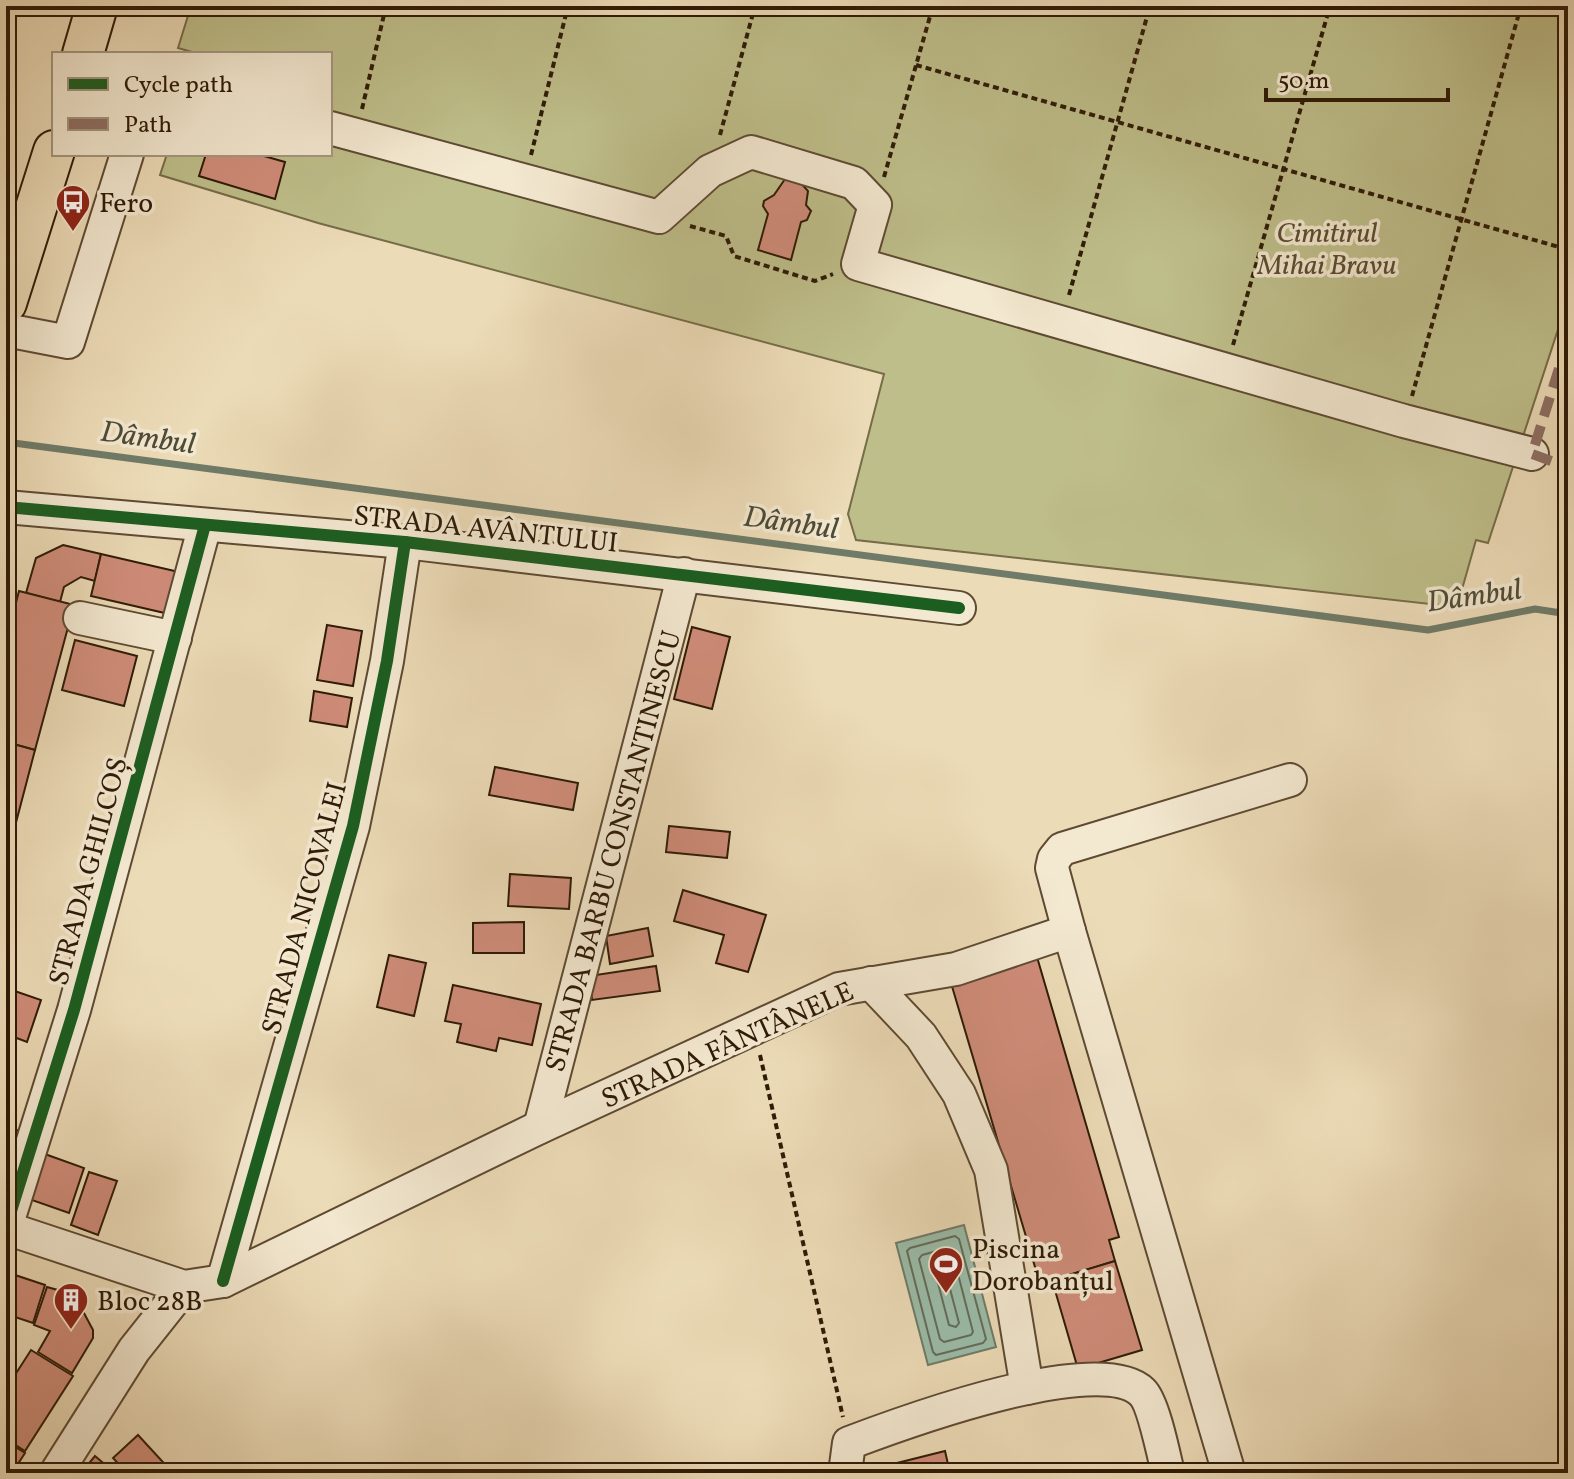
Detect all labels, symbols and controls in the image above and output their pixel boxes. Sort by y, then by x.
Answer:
legend [52,52,332,156]
scale bar [1266,52,1448,102]
text: 50 m [1278,65,1330,99]
text: Cycle path [124,69,233,103]
text: Path [124,109,172,143]
bus stop icon: Fero [54,183,92,233]
place label: Fero [99,185,153,224]
park label: Cimitirul Mihai Bravu [1257,215,1396,286]
water label: Dâmbul [98,412,198,466]
street label: STRADA AVÂNTULUI [352,497,620,564]
water label: Dâmbul [741,497,841,551]
water label: Dâmbul [1424,569,1525,624]
street label: STRADA BARBU CONSTANTINESCU [537,627,692,1077]
street label: STRADA GHILCOȘ [40,753,139,990]
street label: STRADA NICOVALEI [253,778,358,1039]
street label: STRADA FÂNTÂNELE [595,973,861,1120]
place label: Piscina Dorobanțul [972,1231,1114,1302]
sports icon: Piscina Dorobanțul [927,1245,965,1295]
building icon: Bloc 28B [52,1281,90,1331]
place label: Bloc 28B [97,1283,203,1322]

